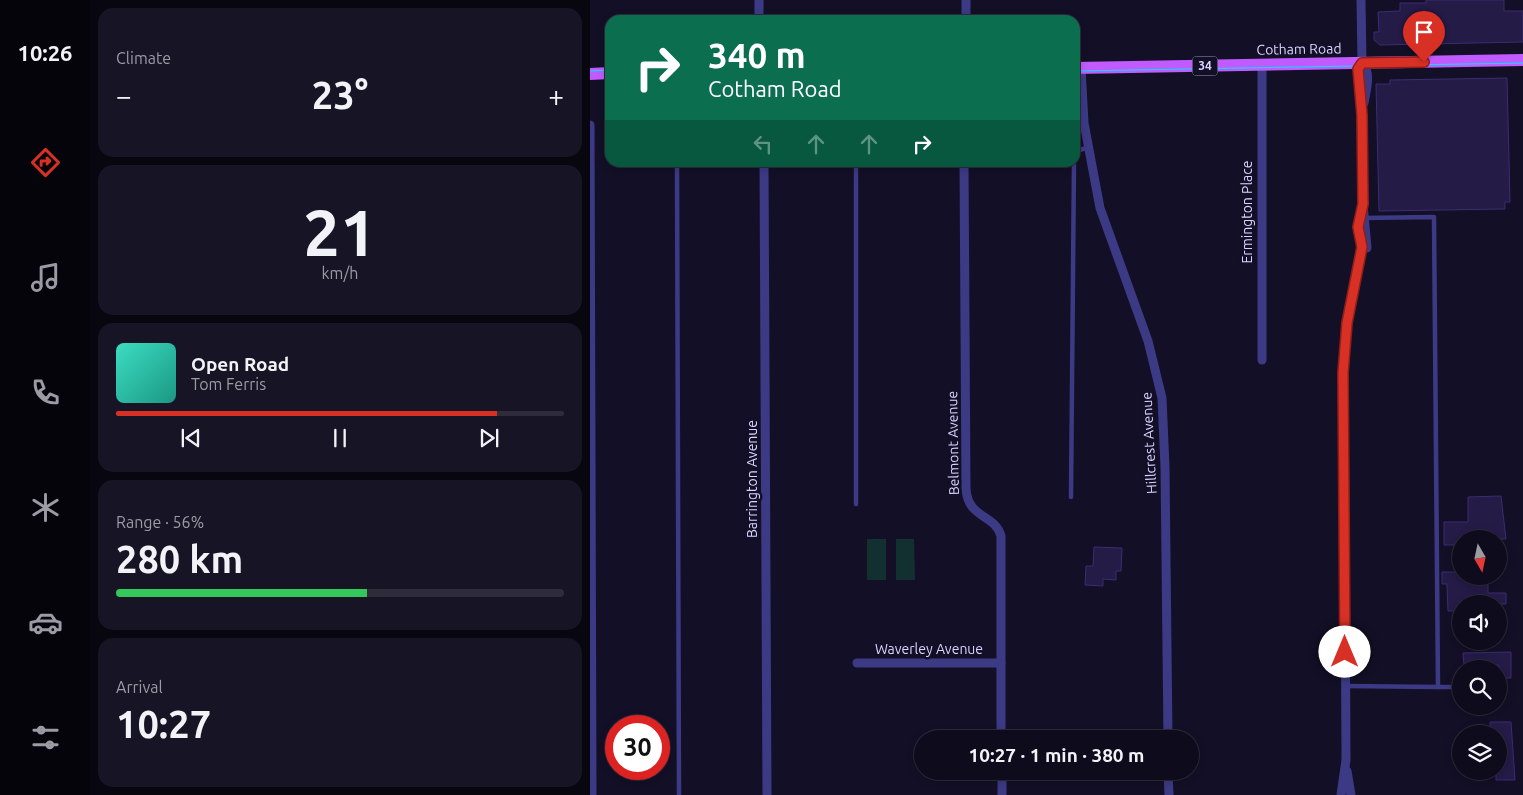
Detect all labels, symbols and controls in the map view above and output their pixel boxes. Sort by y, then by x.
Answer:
pin [1403,11,1445,62]
icon: arrive [1410,18,1438,46]
icon: right [625,35,690,100]
text: 340 m [708,35,806,75]
text: 10:26 [17,40,73,65]
street label: Cotham Road [1256,40,1342,58]
text: Climate [116,49,171,67]
road number: 34 [1192,56,1218,76]
text: 23° [312,74,368,116]
text: Cotham Road [708,76,842,101]
text: − [116,80,132,111]
text: + [548,80,564,111]
icon: left [749,130,777,158]
icon: ahead [802,130,830,158]
icon: ahead [855,130,883,158]
icon: right [908,130,936,158]
icon: directions [28,145,63,180]
street label: Ermington Place [1239,160,1255,264]
text: 21 [303,195,377,268]
icon: music [28,260,63,295]
text: km/h [322,264,358,282]
text: Open Road [191,353,289,375]
icon: phone [28,375,63,410]
text: Tom Ferris [191,375,266,393]
street label: Belmont Avenue [944,391,962,495]
street label: Hillcrest Avenue [1138,392,1160,494]
street label: Barrington Avenue [744,420,760,538]
icon: previous [177,424,205,452]
icon: pause [326,424,354,452]
icon: next [475,424,503,452]
icon: climate [28,490,63,525]
text: Range · 56% [116,513,204,531]
north arrow [1452,530,1508,585]
map controls [1452,530,1507,780]
text: 280 km [116,538,243,580]
button: sound [1452,595,1507,650]
icon: car [28,605,63,640]
position arrow [1318,625,1370,677]
street label: Waverley Avenue [875,641,983,657]
button: search [1452,660,1507,715]
text: Arrival [116,678,163,696]
text: 10:27 [116,703,211,745]
speed limit sign: 30 [605,715,670,780]
icon: filters [28,720,63,755]
button: layers [1452,725,1507,780]
text: 10:27 · 1 min · 380 m [969,744,1144,766]

